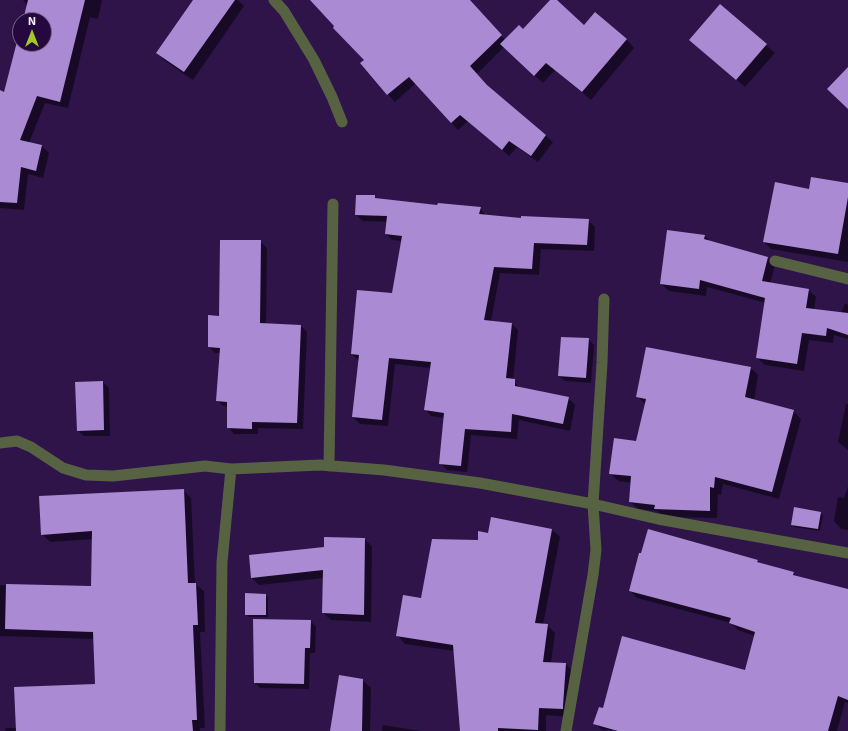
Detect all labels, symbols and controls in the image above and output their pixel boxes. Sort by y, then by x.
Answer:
north arrow [12,12,52,52]
text: N [28,14,36,27]

